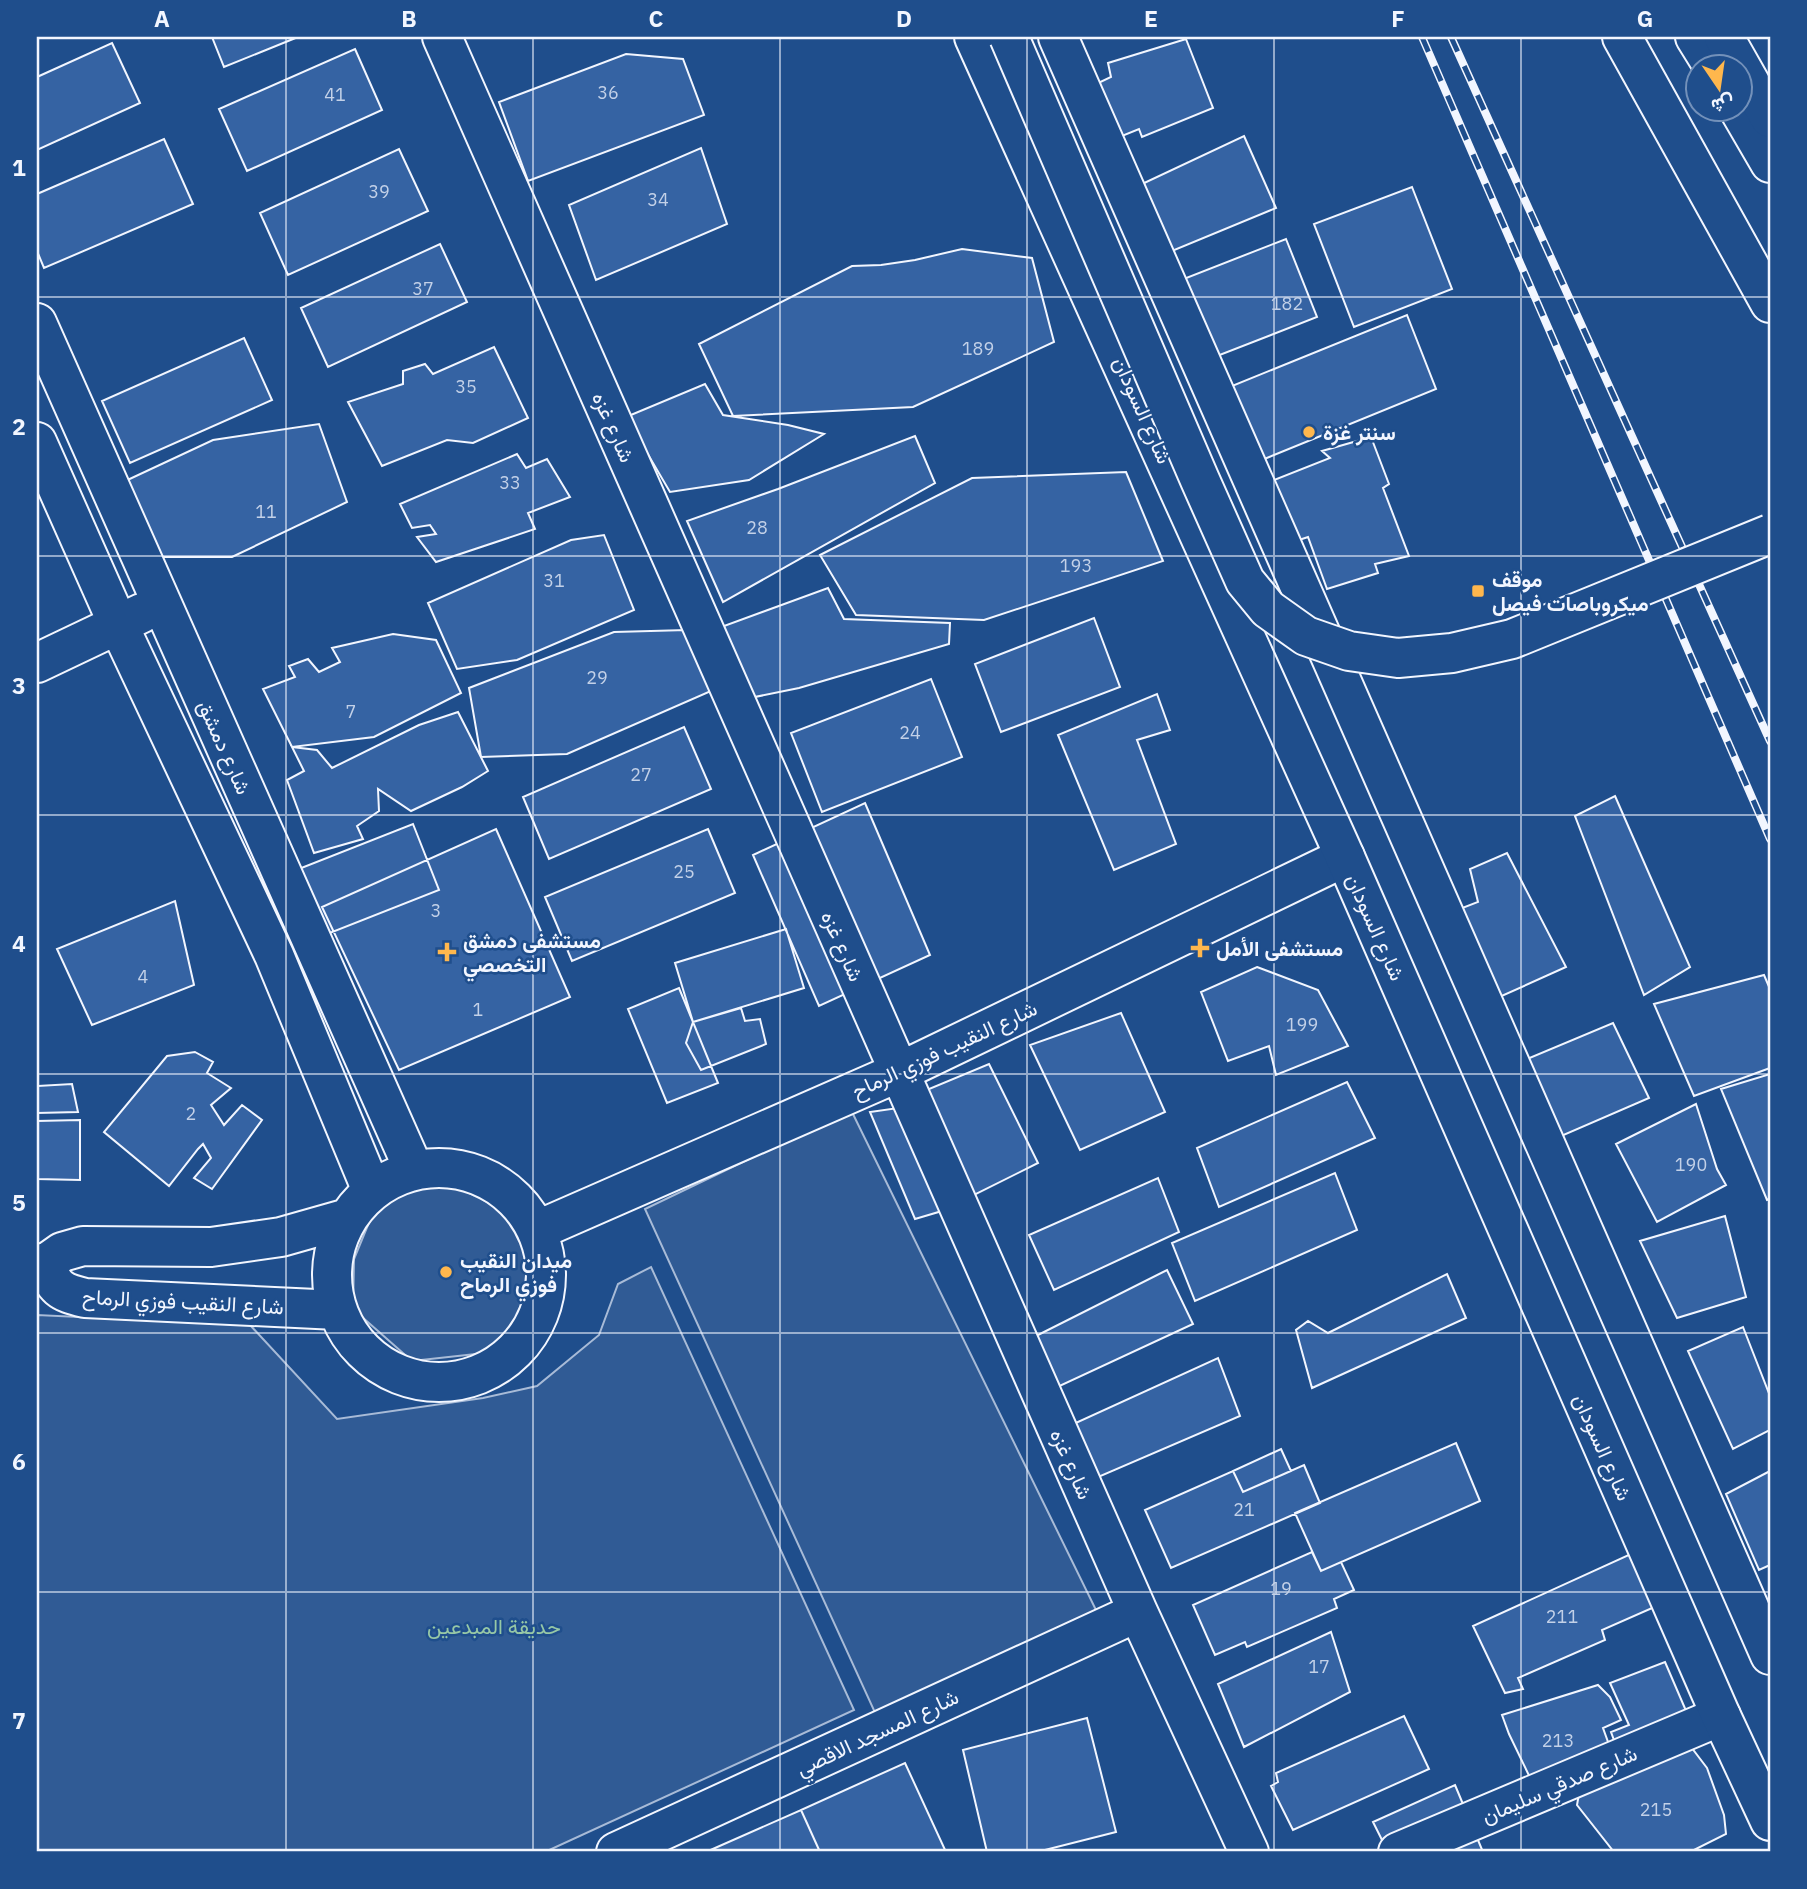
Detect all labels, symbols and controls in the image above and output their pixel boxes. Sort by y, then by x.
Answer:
text: A [154,3,170,33]
text: B [401,3,417,33]
text: C [649,3,664,33]
text: D [896,3,912,33]
text: E [1144,3,1158,33]
text: F [1391,3,1405,33]
text: G [1637,3,1653,33]
north arrow [1685,52,1755,122]
house number: 36 [597,81,619,104]
house number: 41 [324,83,346,106]
text: ش [1709,90,1737,119]
text: 1 [12,152,26,182]
house number: 39 [368,180,390,203]
house number: 34 [647,188,669,211]
house number: 37 [412,277,434,300]
house number: 182 [1271,292,1303,315]
house number: 189 [962,337,994,360]
street label: شارع السودان [1106,352,1179,468]
house number: 35 [455,375,477,398]
street label: شارع غزه [585,387,642,467]
text: 2 [12,411,26,441]
place label: سنتر غزة [1323,418,1396,446]
marker: سنتر غزة [1301,424,1317,440]
house number: 33 [499,471,521,494]
house number: 11 [255,500,277,523]
house number: 28 [746,516,768,539]
house number: 193 [1060,554,1092,577]
place label: موقف ميكروباصات فيصل [1492,565,1649,617]
house number: 31 [543,569,565,592]
marker: موقف ميكروباصات فيصل [1470,583,1486,599]
house number: 29 [586,666,608,689]
text: 3 [12,670,26,700]
street label: شارع دمشق [191,695,258,799]
house number: 7 [346,700,356,723]
house number: 24 [899,721,921,744]
house number: 27 [630,763,652,786]
house number: 25 [673,860,695,883]
street label: شارع السودان [1339,869,1412,985]
house number: 3 [431,899,441,922]
street label: شارع غزه [814,906,871,986]
place label: مستشفى دمشق التخصصي [463,926,601,982]
text: 4 [12,928,26,958]
place label: مستشفى الأمل [1216,934,1343,962]
marker: مستشفى الأمل [1190,938,1210,958]
marker: مستشفى دمشق التخصصي [437,942,457,962]
house number: 4 [138,965,149,988]
street label: شارع النقيب فوزي الرماح [847,994,1043,1108]
house number: 1 [473,998,483,1021]
house number: 199 [1286,1013,1318,1036]
house number: 2 [186,1102,196,1125]
house number: 190 [1675,1153,1707,1176]
text: 5 [12,1187,26,1217]
place label: ميدان النقيب فوزي الرماح [460,1246,572,1302]
marker: ميدان النقيب فوزي الرماح [438,1264,454,1280]
street label: شارع النقيب فوزي الرماح [81,1282,284,1324]
street label: شارع السودان [1566,1389,1639,1505]
street label: شارع غزه [1043,1424,1100,1504]
text: 6 [12,1446,26,1476]
house number: 21 [1233,1498,1255,1521]
house number: 19 [1270,1577,1292,1600]
house number: 211 [1546,1605,1578,1628]
park label: حديقة المبدعين [427,1612,561,1640]
house number: 17 [1308,1655,1330,1678]
street label: شارع المسجد الاقصي [791,1682,965,1786]
text: 7 [12,1705,26,1735]
house number: 213 [1542,1729,1574,1752]
street label: شارع صدقي سليمان [1477,1739,1643,1833]
house number: 215 [1640,1798,1672,1821]

